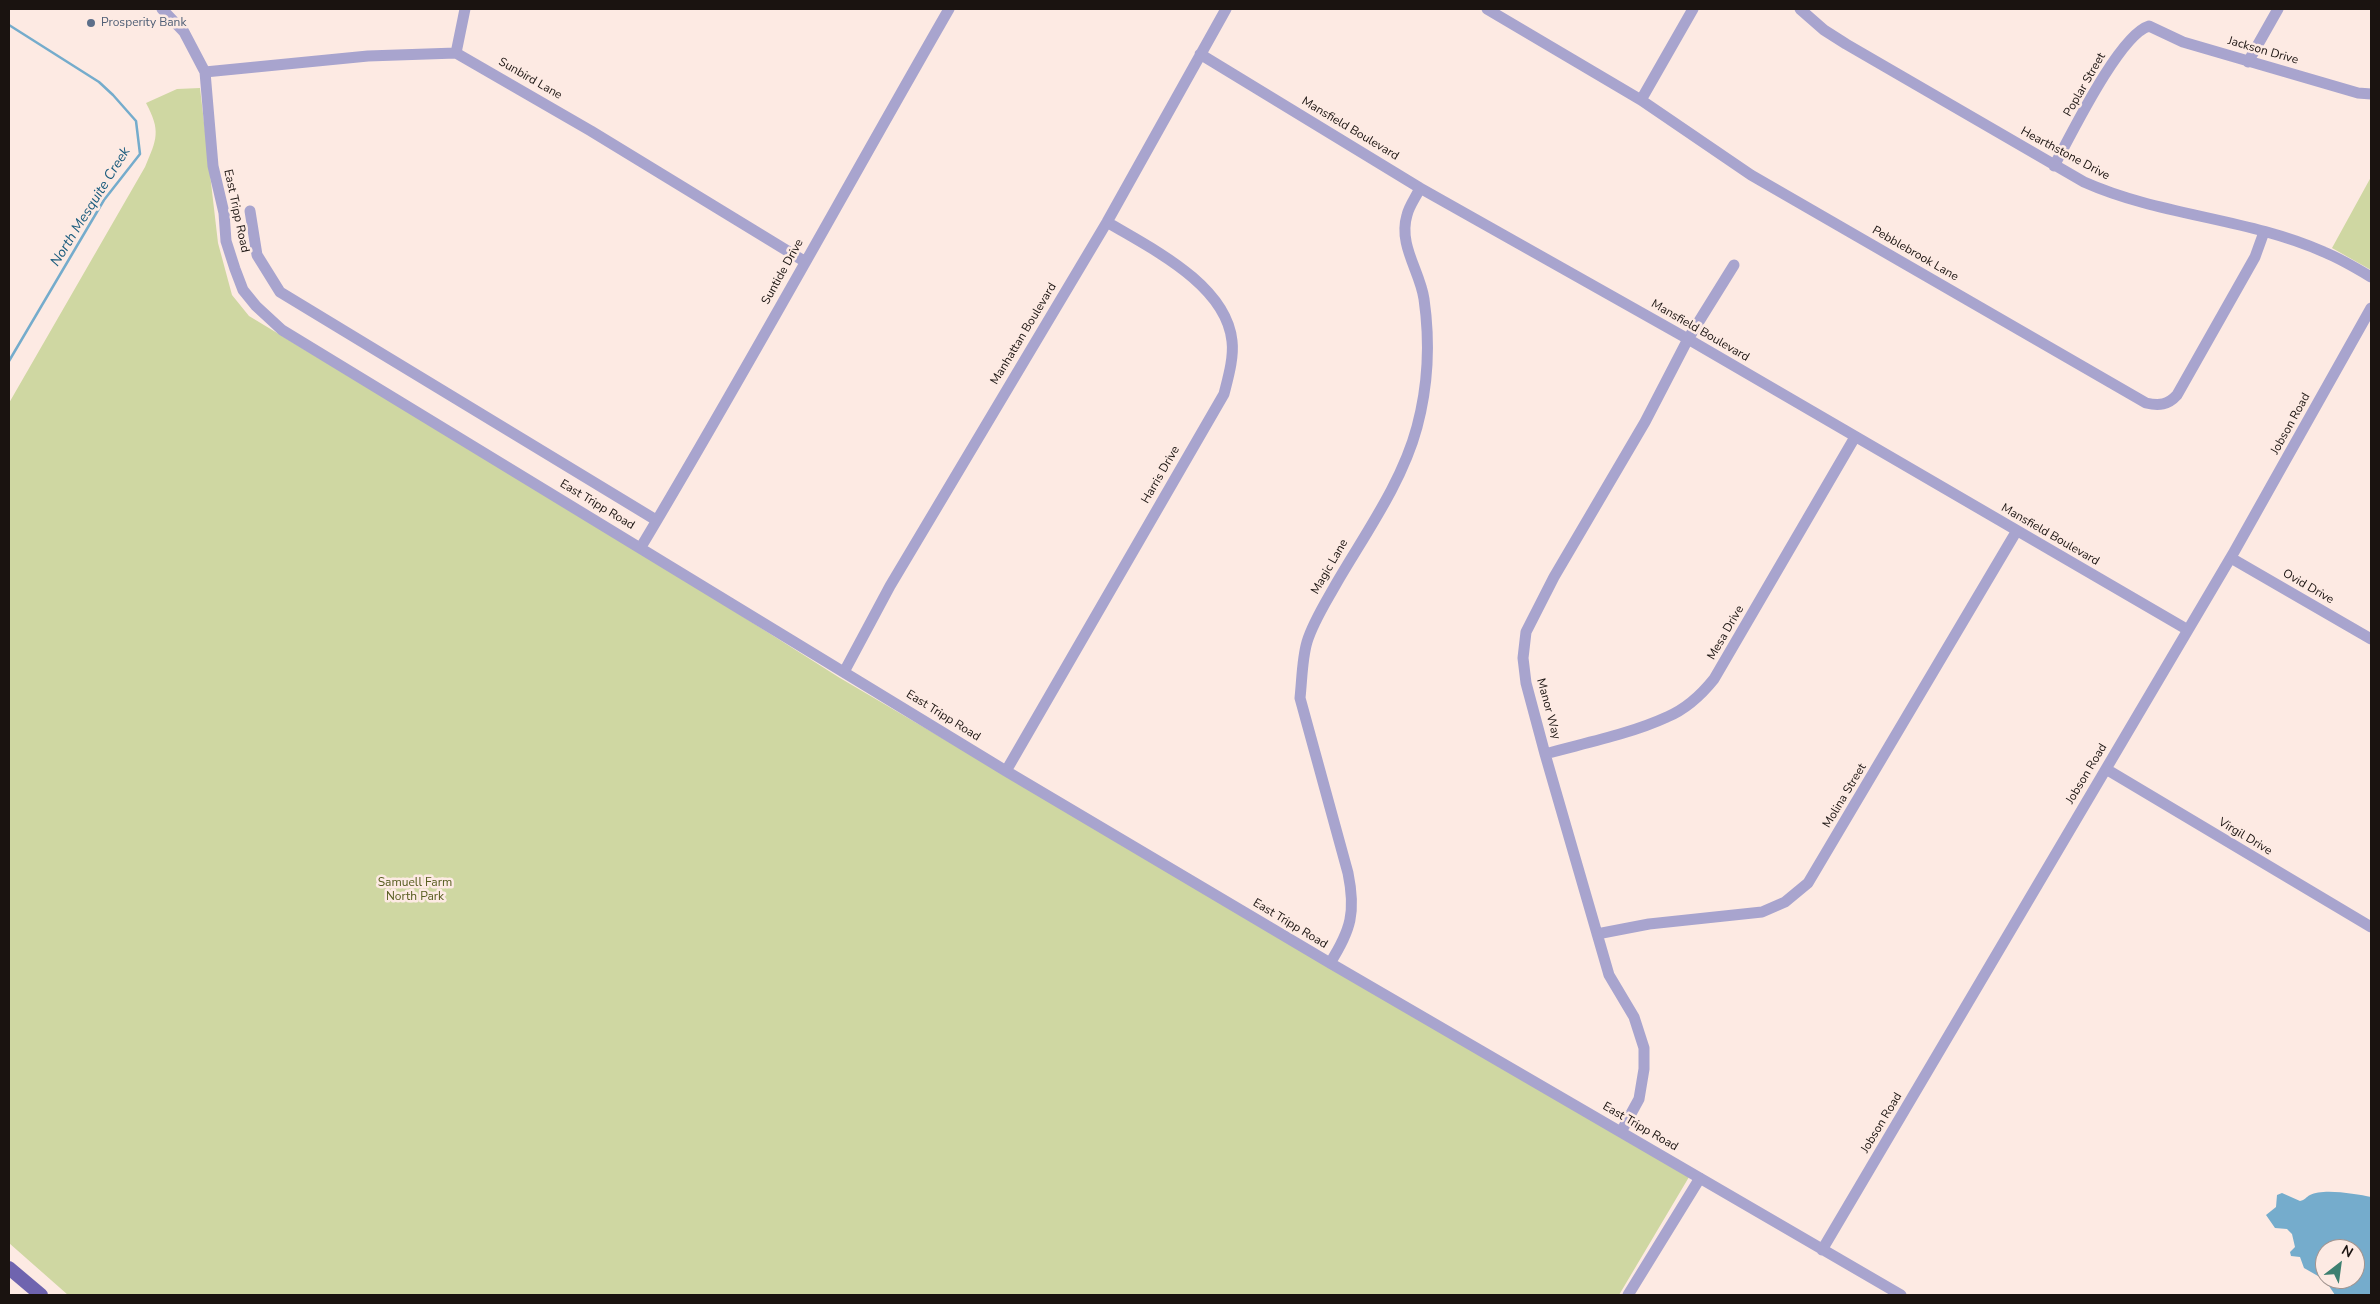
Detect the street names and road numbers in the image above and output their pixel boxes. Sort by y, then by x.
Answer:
street label: Jackson Drive [2226,34,2300,68]
street label: Poplar Street [2061,51,2109,119]
street label: Sunbird Lane [496,55,564,103]
street label: Mansfield Boulevard [1299,94,1401,164]
street label: Hearthstone Drive [2018,124,2112,184]
street label: East Tripp Road [220,168,252,254]
street label: Pebblebrook Lane [1869,223,1961,285]
street label: Suntide Drive [759,237,807,307]
street label: Manhattan Boulevard [988,281,1060,387]
street label: Mansfield Boulevard [1648,297,1752,365]
street label: Jobson Road [2268,391,2314,457]
street label: Harris Drive [1139,444,1183,506]
street label: East Tripp Road [557,477,637,533]
street label: Mansfield Boulevard [1998,501,2102,569]
street label: Magic Lane [1308,537,1352,597]
street label: Ovid Drive [2280,567,2336,607]
street label: Mesa Drive [1705,603,1747,663]
street label: Manor Way [1533,677,1563,741]
street label: East Tripp Road [903,687,983,745]
street label: Jobson Road [2063,741,2111,807]
street label: Molina Street [1820,761,1870,831]
street label: Virgil Drive [2215,815,2275,859]
street label: East Tripp Road [1250,896,1330,952]
street label: Jobson Road [1858,1090,1906,1156]
street label: East Tripp Road [1600,1100,1680,1154]

